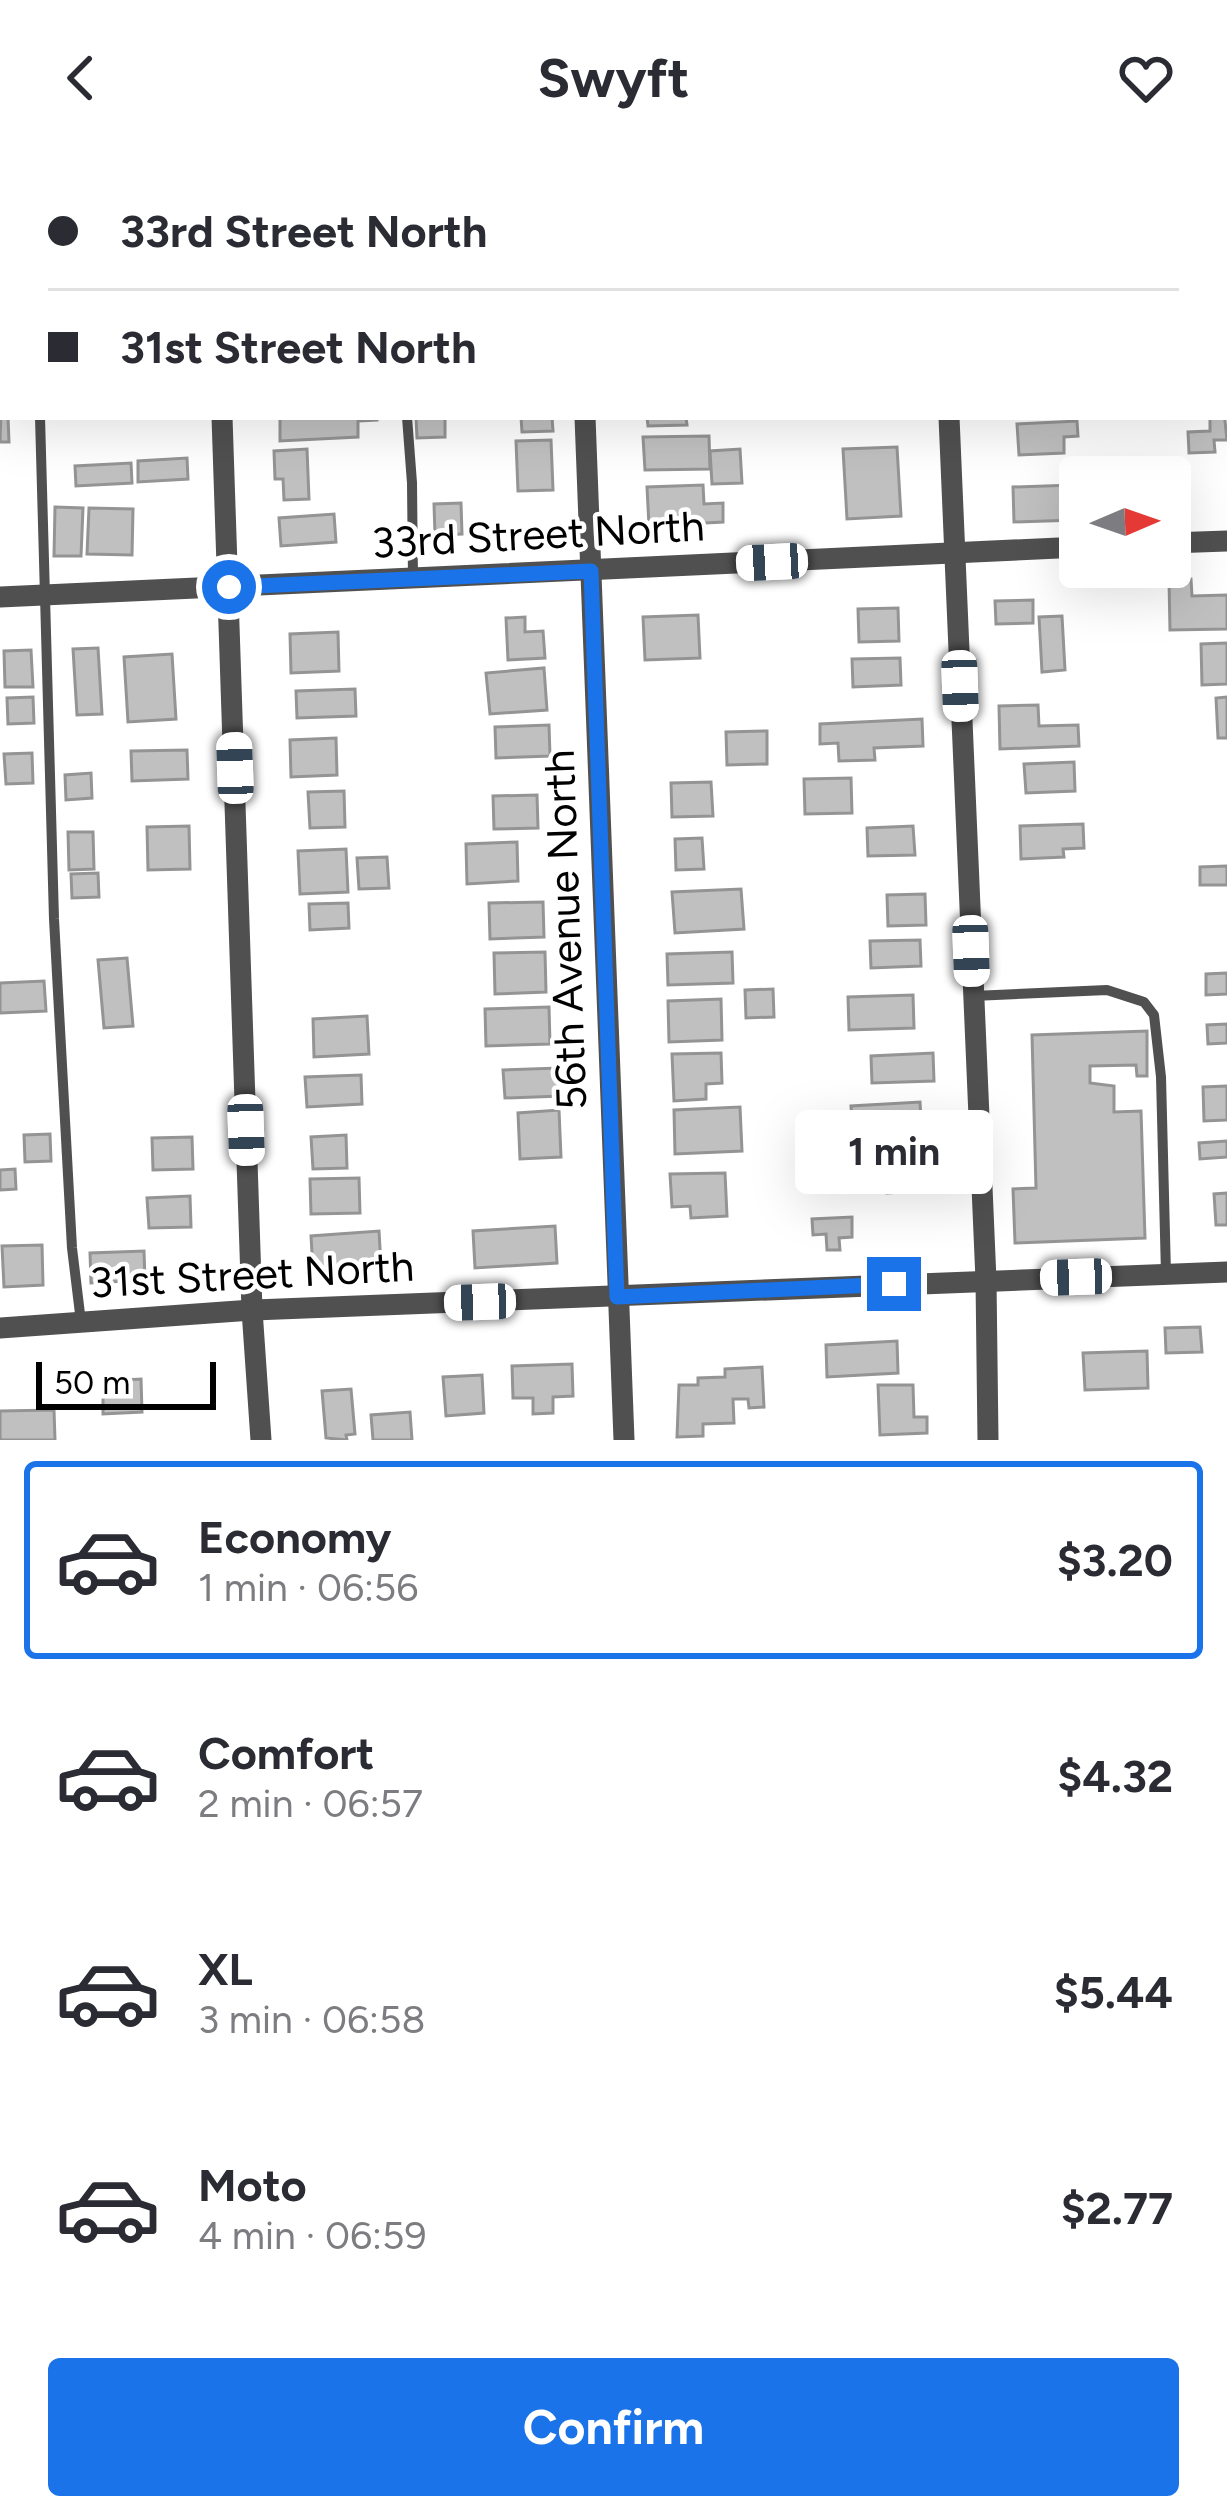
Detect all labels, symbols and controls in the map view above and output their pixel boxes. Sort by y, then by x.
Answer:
icon: back [48,45,114,111]
icon: heart [1113,45,1179,111]
text: Swyft [538,46,689,111]
text: 33rd Street North [120,204,487,258]
text: 31st Street North [120,320,477,374]
north arrow [1059,456,1191,588]
map controls [1059,456,1191,588]
street label: 33rd Street North [370,500,706,569]
car [735,542,809,582]
route start [202,560,256,614]
car [941,649,979,723]
car [216,731,254,805]
street label: 56th Avenue North [534,749,597,1111]
car [952,914,990,988]
car [227,1093,265,1167]
callout: 1 min [795,1110,993,1194]
text: 1 min [848,1128,940,1175]
street label: 31st Street North [89,1241,415,1308]
route end [867,1257,921,1311]
car [1039,1258,1113,1296]
car [443,1283,517,1321]
scale bar [36,1356,216,1409]
text: 50 m [54,1363,130,1402]
icon: car [54,1506,162,1614]
text: Economy [198,1510,391,1564]
text: $3.20 [1057,1533,1173,1587]
text: 1 min · 06:56 [198,1564,418,1611]
icon: car [54,1722,162,1830]
text: Comfort [198,1726,374,1780]
text: $4.32 [1057,1749,1173,1803]
text: 2 min · 06:57 [198,1780,423,1827]
icon: car [54,1938,162,2046]
text: XL [198,1942,253,1996]
text: $5.44 [1054,1965,1173,2019]
text: 3 min · 06:58 [198,1996,425,2043]
icon: car [54,2154,162,2262]
text: Moto [198,2158,307,2212]
text: $2.77 [1061,2181,1173,2235]
text: 4 min · 06:59 [198,2212,426,2259]
button: Confirm [48,2358,1179,2496]

